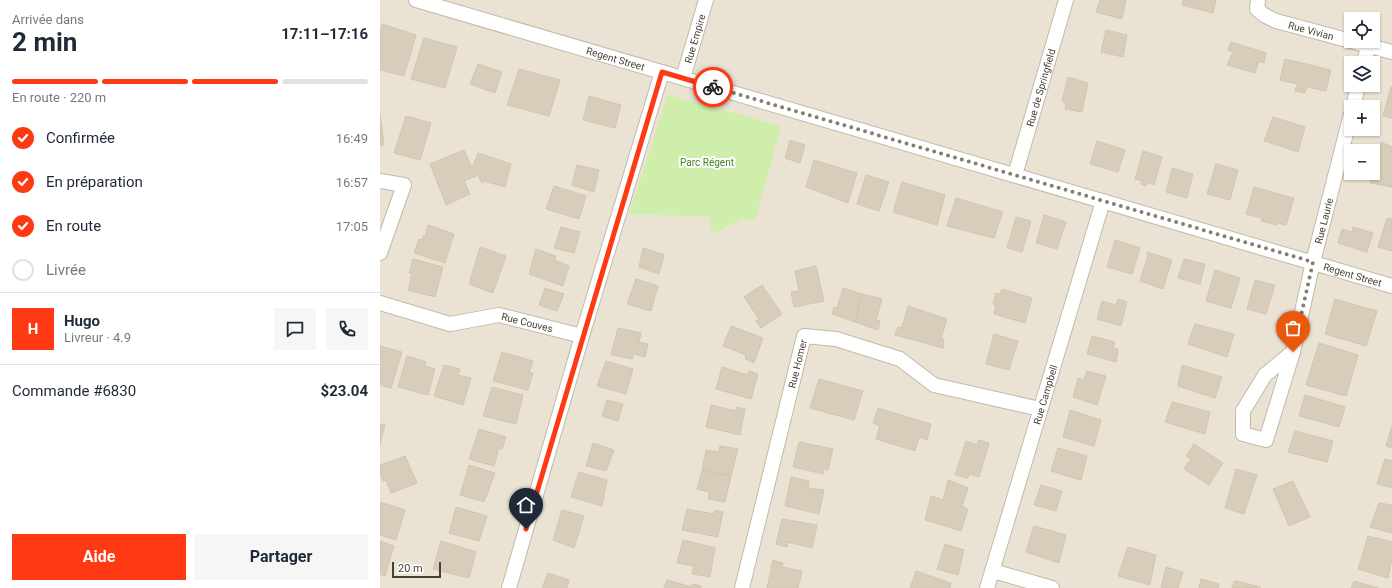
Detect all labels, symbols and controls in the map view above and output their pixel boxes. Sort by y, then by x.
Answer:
text: Arrivée dans [12,12,84,27]
map controls [1344,12,1380,180]
button: locate [1344,12,1380,48]
street label: Rue Empire [683,13,708,65]
street label: Rue Vivian [1287,20,1335,42]
text: 17:11–17:16 [281,25,368,43]
text: 2 min [12,27,77,57]
street label: Regent Street [585,45,646,73]
street label: Rue de Springfield [1024,48,1057,128]
button: layers [1344,56,1380,92]
courier [693,67,733,107]
icon: bike [702,76,724,98]
text: En route · 220 m [12,90,106,105]
button: + [1344,100,1380,136]
icon: check [12,127,34,149]
text: Confirmée [46,129,115,147]
text: 16:49 [336,131,368,146]
button: − [1344,144,1380,180]
park label: Parc Régent [680,157,734,168]
icon: check [12,171,34,193]
text: En préparation [46,173,143,191]
text: 16:57 [336,175,368,190]
street label: Rue Laurie [1313,197,1335,245]
icon: check [12,215,34,237]
text: En route [46,217,101,235]
text: 17:05 [336,219,368,234]
text: Livrée [46,261,86,279]
street label: Regent Street [1322,261,1383,289]
button: chat [274,308,316,350]
button: phone [326,308,368,350]
street label: Rue Couves [500,311,554,334]
pin [1276,311,1310,352]
text: Hugo [64,312,100,330]
icon: bag [1282,317,1304,339]
text: H [28,320,38,338]
text: Livreur · 4.9 [64,330,131,345]
street label: Rue Homer [786,338,809,389]
street label: Rue Campbell [1031,364,1060,426]
text: Commande #6830 [12,382,136,400]
text: $23.04 [321,382,368,400]
pin [509,488,543,529]
icon: home [515,494,537,516]
button: Aide [12,534,186,580]
button: Partager [194,534,368,580]
scale bar [392,560,441,579]
text: 20 m [398,562,423,575]

